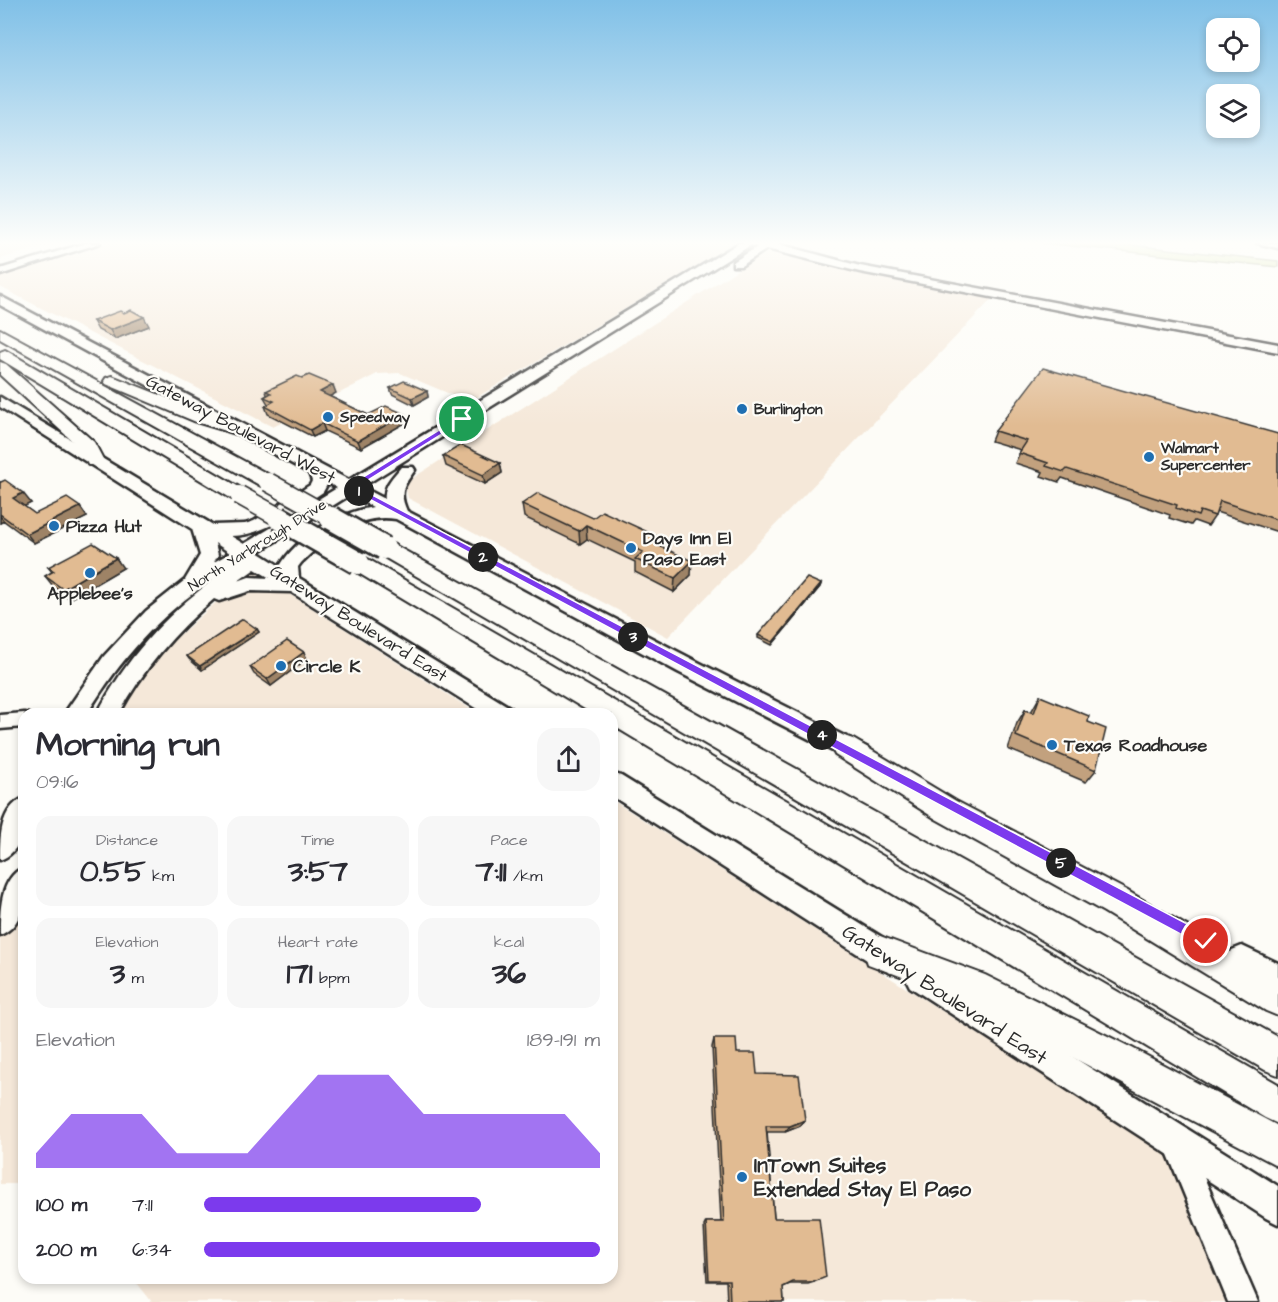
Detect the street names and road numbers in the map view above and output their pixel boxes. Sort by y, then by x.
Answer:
street label: Gateway Boulevard West [141,369,341,491]
street label: North Yarbrough Drive [184,494,331,597]
street label: Gateway Boulevard East [265,558,453,690]
street label: Gateway Boulevard East [835,917,1053,1074]

